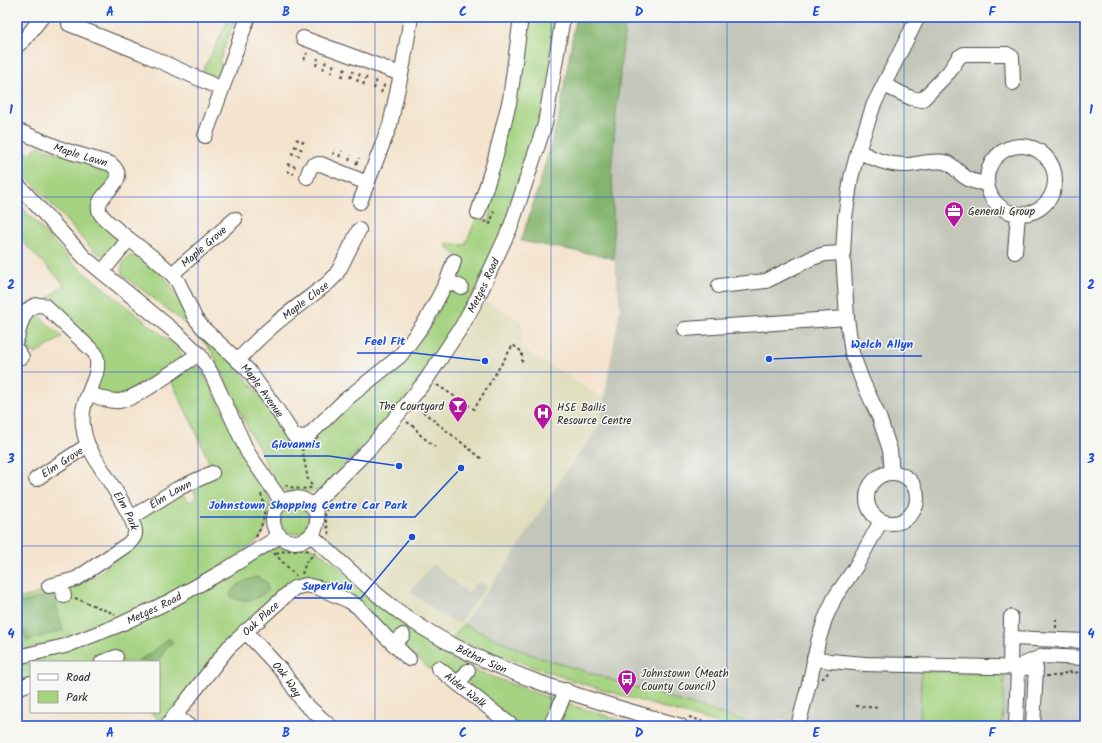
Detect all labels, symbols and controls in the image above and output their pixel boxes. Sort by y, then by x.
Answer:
text: A [106,2,114,23]
text: B [282,2,290,23]
text: C [459,2,467,23]
text: D [635,2,644,23]
text: E [812,2,820,23]
text: F [988,2,996,23]
text: 1 [9,100,13,121]
text: 1 [1089,100,1093,121]
street label: Maple Lawn [50,139,110,173]
office icon: Generali Group [943,200,965,228]
place label: Generali Group [968,203,1036,221]
street label: Maple Grove [177,222,231,272]
street label: Metges Road [463,255,505,317]
text: 2 [7,275,15,296]
text: 2 [1087,275,1095,296]
street label: Maple Close [279,277,333,325]
callout: Feel Fit [357,329,414,353]
text: Feel Fit [364,332,406,351]
callout: Welch Allyn [843,332,922,356]
text: Welch Allyn [851,335,914,354]
street label: Maple Avenue [236,360,288,422]
bar icon: The Courtyard [447,395,469,423]
place label: The Courtyard [379,398,445,416]
place label: HSE Bailis Resource Centre [557,399,632,430]
hospital icon: HSE Bailis Resource Centre [532,402,554,430]
callout: Giovannis [264,432,329,456]
text: Giovannis [272,435,321,454]
street label: Elm Grove [38,442,87,483]
text: 3 [6,449,15,470]
text: 3 [1086,449,1095,470]
street label: Elm Lawn [146,475,195,514]
street label: Elm Park [108,488,143,533]
callout: Johnstown Shopping Centre Car Park [200,493,415,517]
text: Johnstown Shopping Centre Car Park [209,496,408,515]
callout: SuperValu [294,574,361,598]
text: SuperValu [302,577,352,596]
street label: Metges Road [124,588,186,630]
street label: Oak Place [238,597,284,641]
text: 4 [7,624,15,645]
text: 4 [1087,624,1095,645]
street label: Bóthar Sion [452,640,510,679]
street label: Oak Way [267,658,306,702]
legend [30,661,160,713]
place label: Johnstown (Meath County Council) [641,665,729,696]
text: Road [66,668,91,687]
street label: Alder Walk [440,668,491,713]
bus stop icon: Johnstown (Meath County Council) [616,668,638,696]
text: Park [66,688,88,707]
text: A [106,723,114,743]
text: B [282,723,290,743]
text: C [459,723,467,743]
text: D [635,723,644,743]
text: E [812,723,820,743]
text: F [988,723,996,743]

